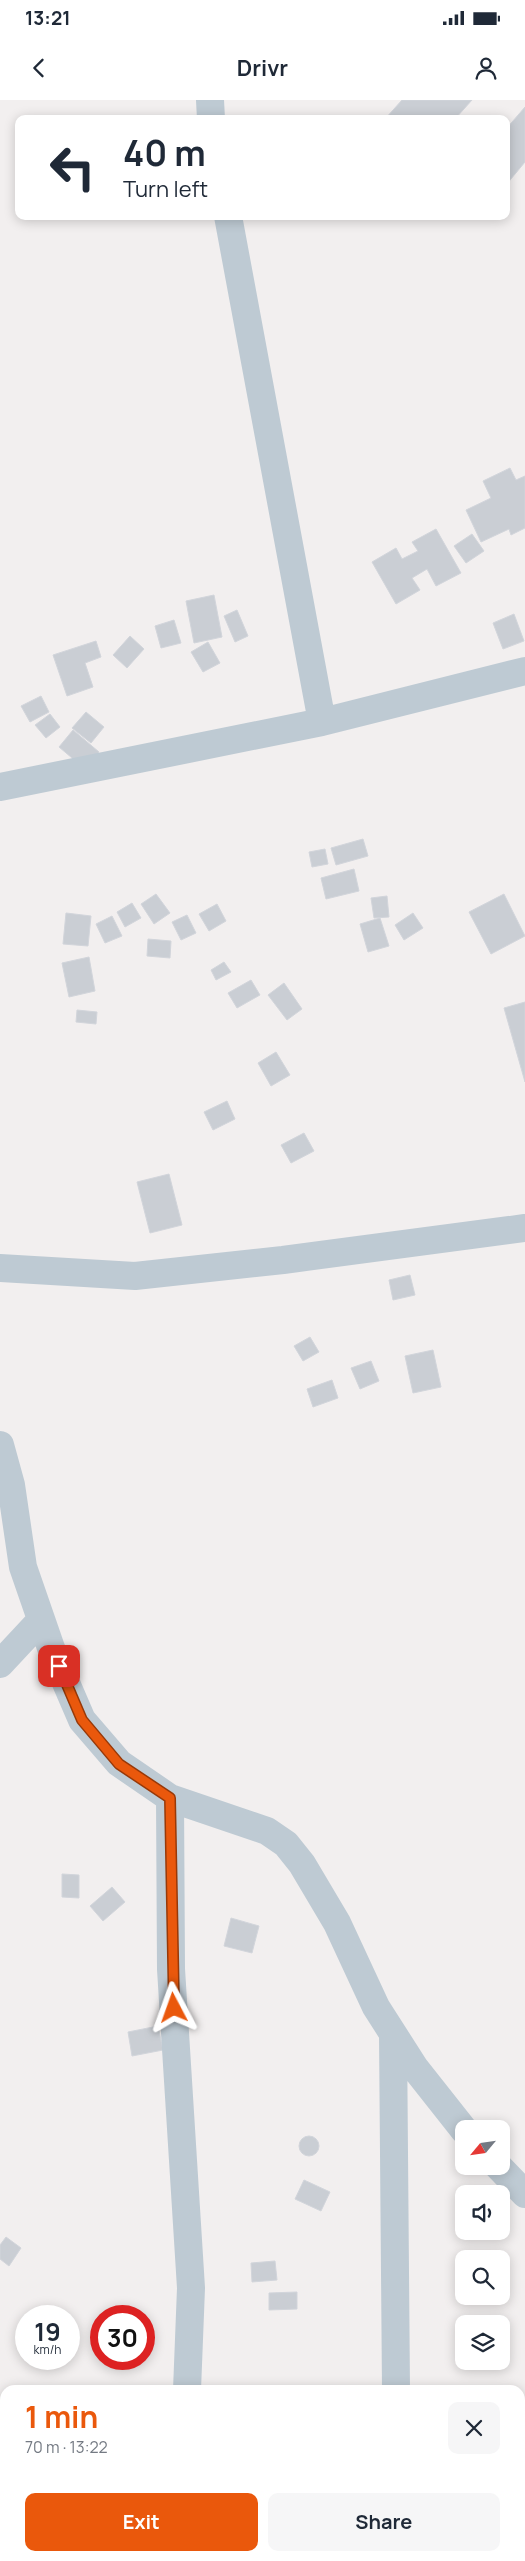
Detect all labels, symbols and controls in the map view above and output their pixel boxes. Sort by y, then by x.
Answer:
text: 13:21 [25,5,71,31]
text: Drivr [237,53,288,83]
icon: back [25,54,53,82]
icon: person [472,54,500,82]
text: 40 m [123,129,206,177]
icon: left [40,135,105,200]
text: Turn left [123,174,208,204]
pin [38,1645,80,1687]
icon: arrive [45,1652,73,1680]
position arrow [147,1981,199,2033]
north arrow [455,2120,510,2175]
map controls [455,2120,510,2370]
button: sound [455,2185,510,2240]
button: search [455,2250,510,2305]
speed limit sign: 30 [90,2305,155,2370]
text: 19 [34,2314,61,2349]
button: layers [455,2315,510,2370]
text: km/h [34,2341,61,2358]
text: 1 min [25,2396,98,2437]
button: close [448,2402,500,2454]
text: 70 m · 13:22 [25,2436,108,2458]
button: Exit [25,2493,258,2551]
button: Share [268,2493,500,2551]

